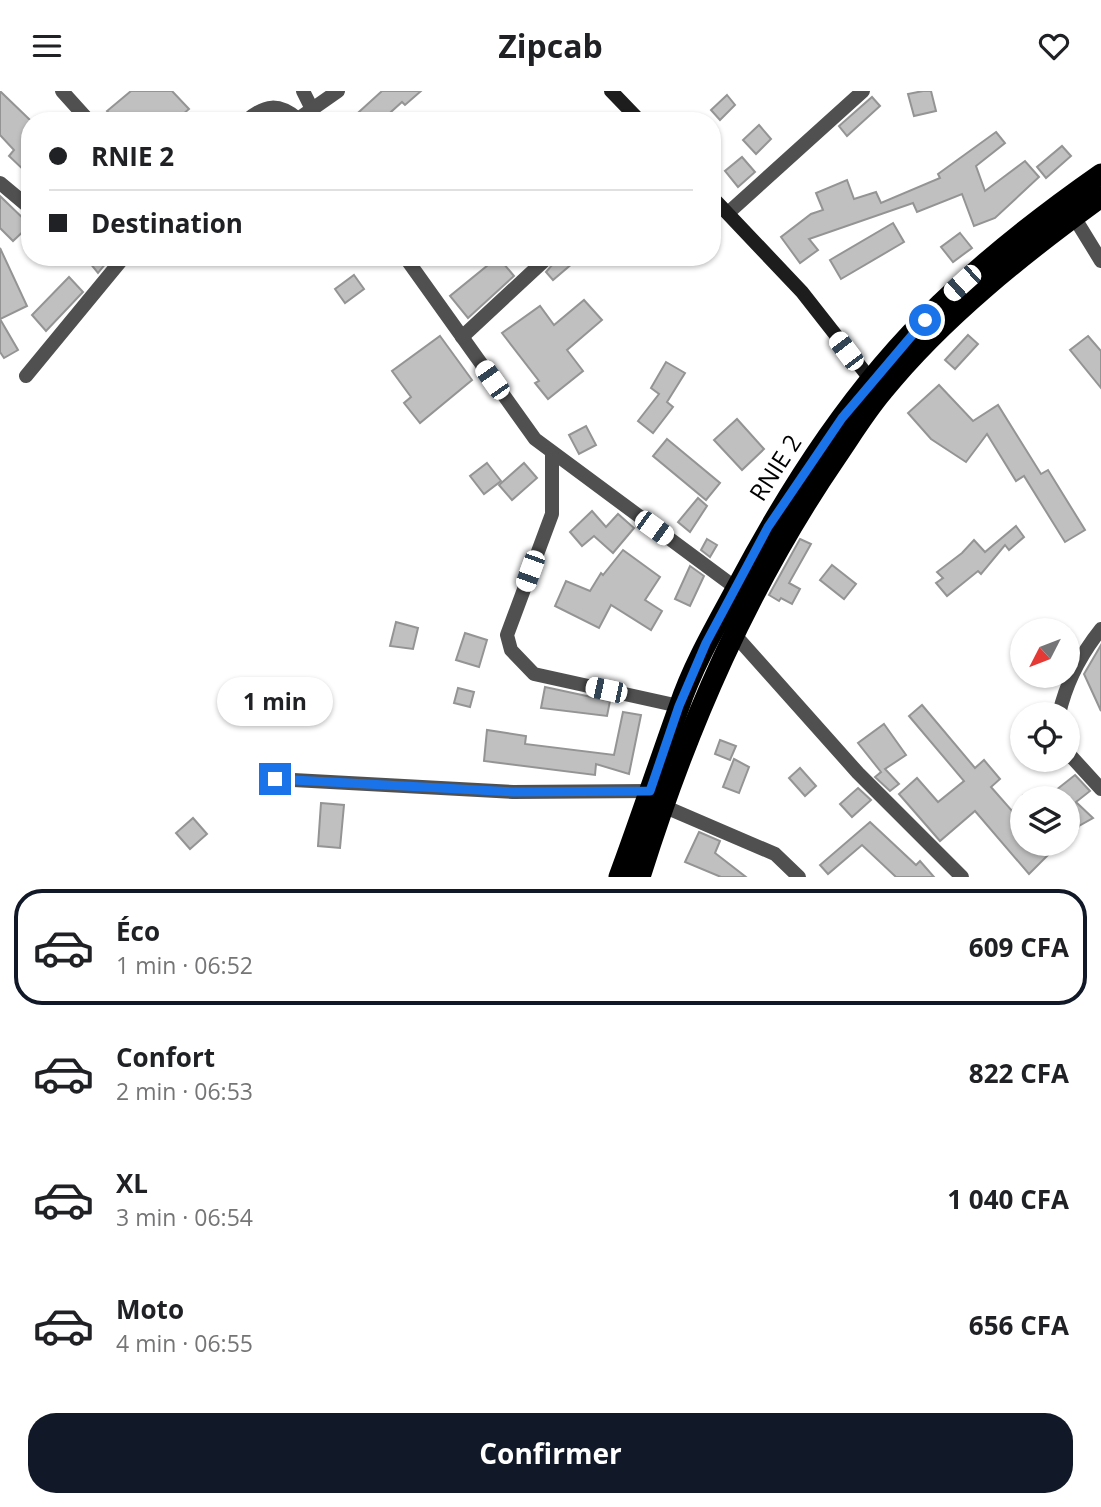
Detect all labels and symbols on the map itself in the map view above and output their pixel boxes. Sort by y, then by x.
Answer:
car [940,261,985,305]
route start [909,304,941,336]
car [825,328,868,374]
car [472,357,513,403]
street label: RNIE 2 [741,428,808,507]
car [631,507,678,549]
car [513,548,548,594]
north arrow [1010,618,1080,688]
car [584,675,629,705]
callout: 1 min [217,677,333,727]
route end [259,763,291,795]

